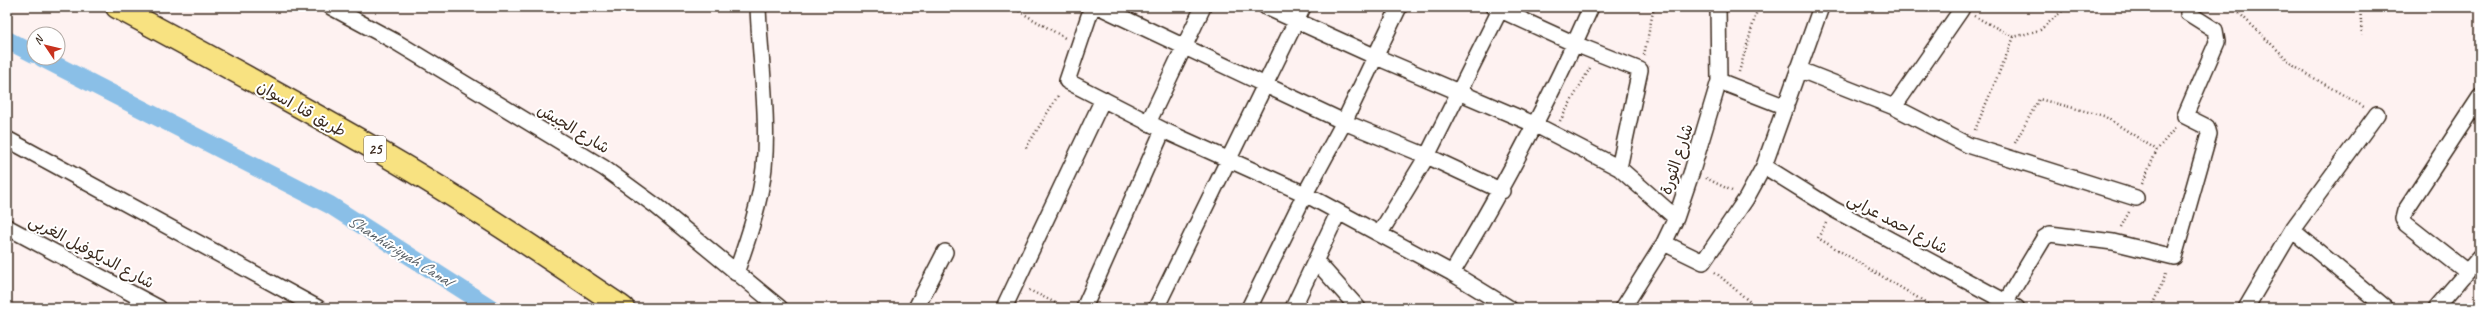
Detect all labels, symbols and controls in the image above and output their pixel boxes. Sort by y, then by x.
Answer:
north arrow [26,26,66,66]
text: N [30,32,47,47]
street label: طريق قنا, اسوان [254,76,349,141]
street label: شارع الجيش [533,100,613,159]
street label: شارع الثورة [1656,121,1699,198]
road number: 25 [364,136,386,162]
street label: شارع احمد عرابى [1843,189,1951,260]
street label: شارع الديكوفيل الغربى [25,210,158,294]
water label: Shanhūriyyah Canal [344,210,461,294]

